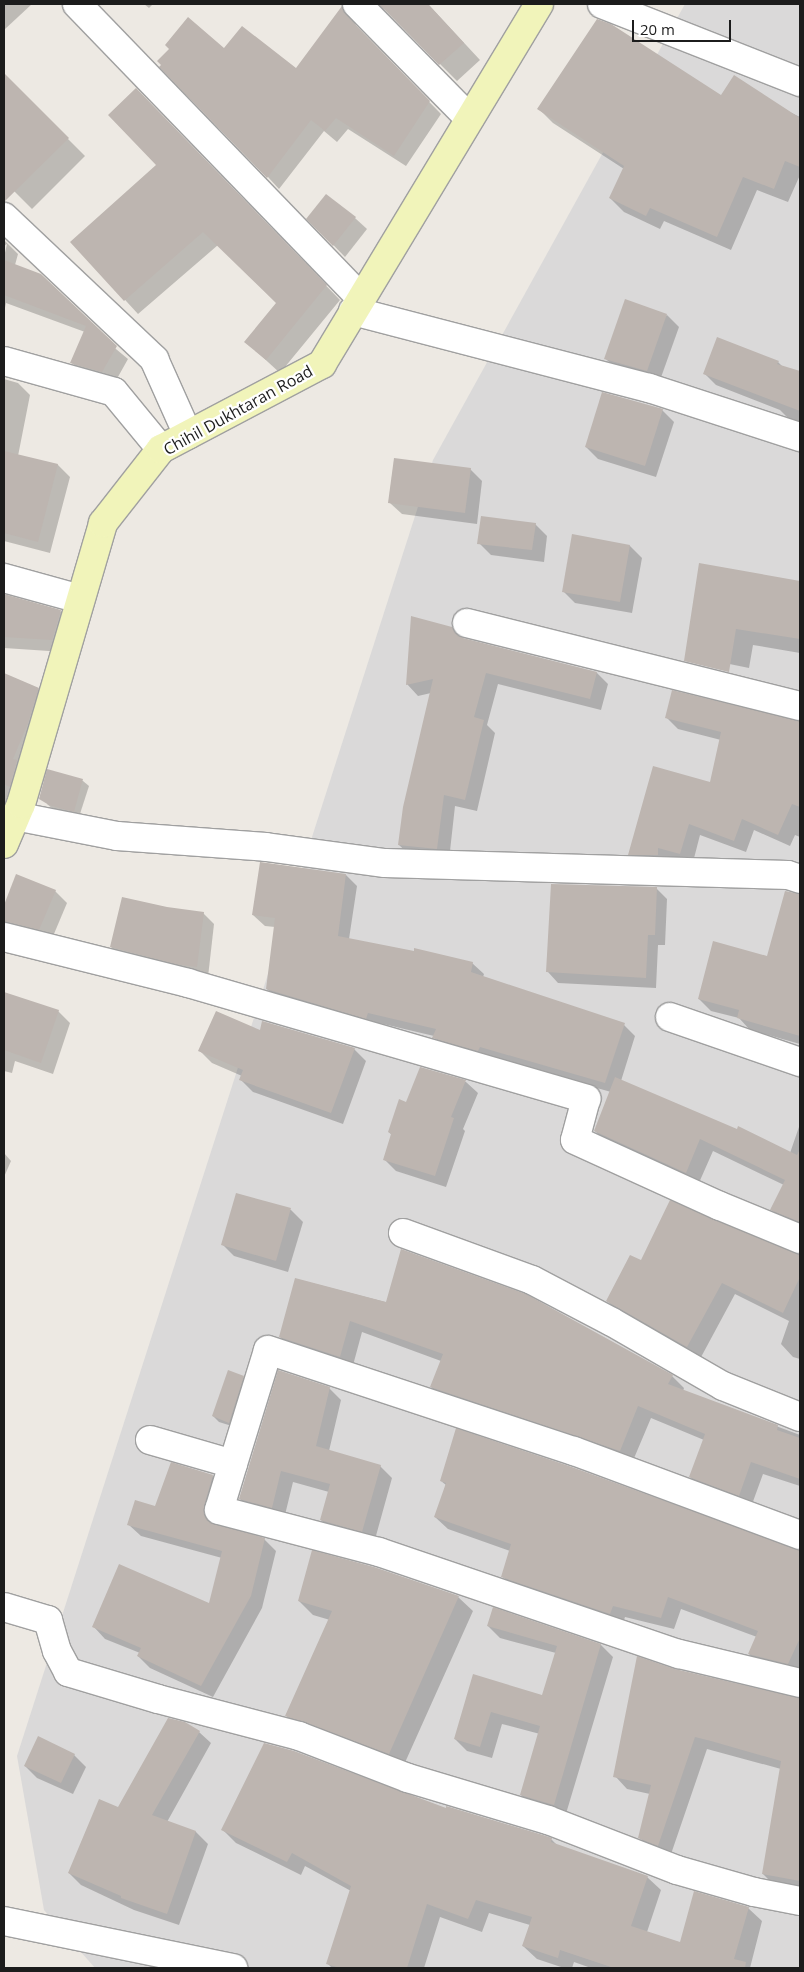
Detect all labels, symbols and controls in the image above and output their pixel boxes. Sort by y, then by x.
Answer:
scale bar [634,10,733,42]
text: 20 m [640,19,675,39]
street label: Chihil Dukhtaran Road [160,361,316,459]

